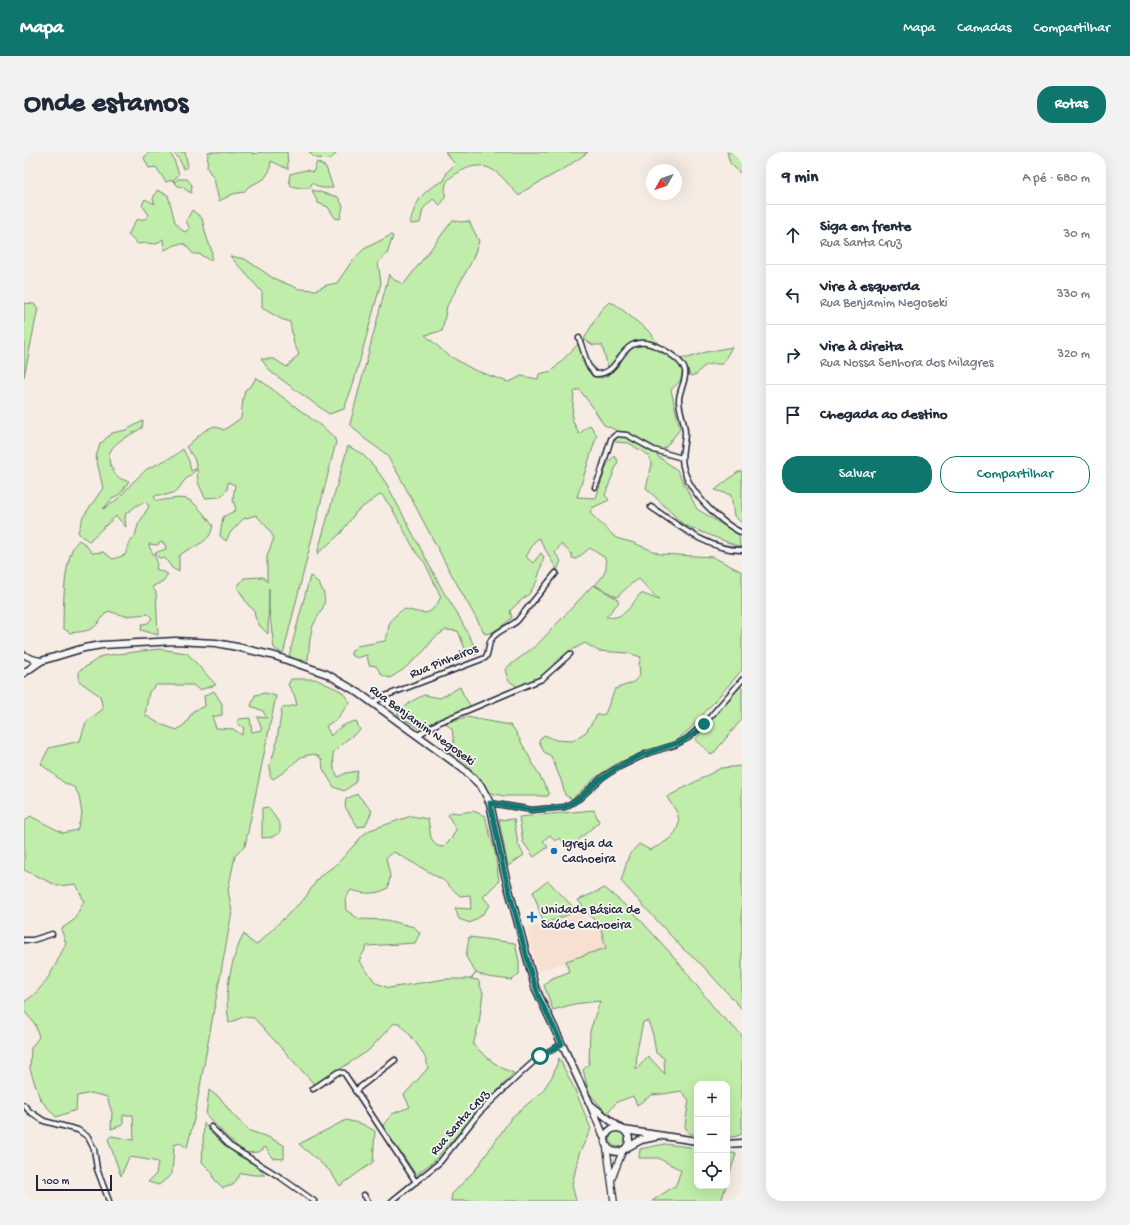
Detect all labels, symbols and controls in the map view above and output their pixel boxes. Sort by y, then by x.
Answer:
text: Mapa [20,17,64,40]
text: Mapa [903,20,935,37]
text: Camadas [957,20,1012,37]
text: Compartilhar [1034,20,1110,37]
button: Rotas [1037,86,1106,123]
text: Onde estamos [24,88,188,121]
north arrow [646,164,682,200]
text: 9 min [782,168,818,188]
text: A pé · 680 m [1023,171,1090,186]
text: Siga em frente [820,218,911,236]
icon: ahead [782,224,804,246]
text: 30 m [1064,227,1090,242]
text: Rua Santa Cruz [820,236,902,251]
text: Vire à esquerda [820,278,920,296]
icon: left [782,284,804,306]
text: 330 m [1057,287,1090,302]
text: Rua Benjamim Negoseki [820,296,948,311]
text: Vire à direita [820,338,903,356]
icon: right [782,344,804,366]
text: 320 m [1057,347,1090,362]
text: Rua Nossa Senhora dos Milagres [820,356,994,371]
icon: arrive [782,404,804,426]
text: Chegada ao destino [820,406,947,424]
button: Salvar [782,456,932,493]
button: Compartilhar [940,456,1090,493]
street label: Rua Pinheiros [408,641,481,682]
street label: Rua Benjamim Negoseki [366,682,478,770]
route end [695,715,713,733]
place label: Igreja da Cachoeira [562,837,617,867]
marker: Igreja da Cachoeira [549,846,559,856]
place label: Unidade Básica de Saúde Cachoeira [541,903,641,933]
marker: Unidade Básica de Saúde Cachoeira [526,911,538,923]
route start [531,1047,549,1065]
map controls [694,1081,730,1189]
button: + [694,1081,730,1117]
street label: Rua Santa Cruz [428,1086,493,1159]
button: − [694,1117,730,1153]
button: locate [694,1153,730,1189]
scale bar [36,1173,112,1192]
text: 100 m [42,1176,69,1188]

